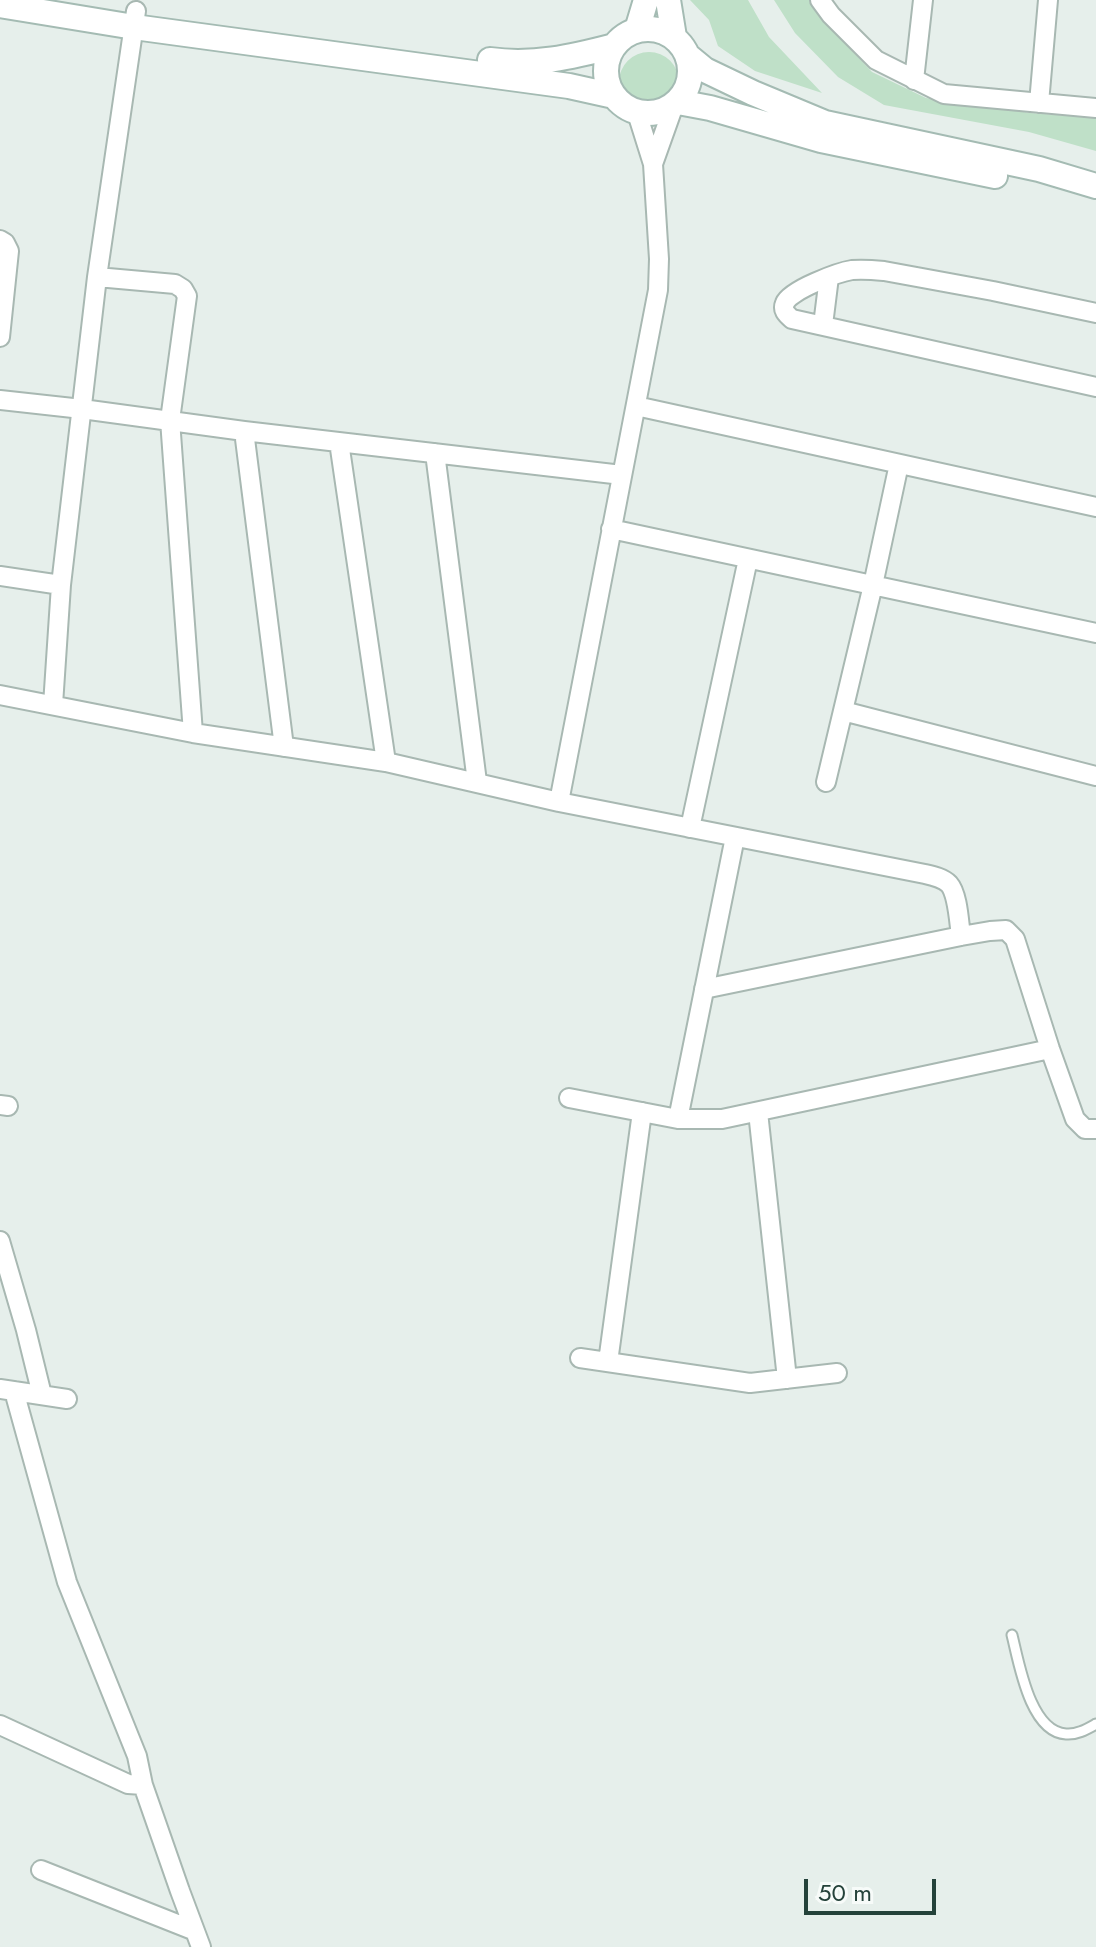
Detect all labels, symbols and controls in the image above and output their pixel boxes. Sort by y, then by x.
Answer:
scale bar [808,1863,940,1913]
text: 50 m [818,1875,872,1910]

